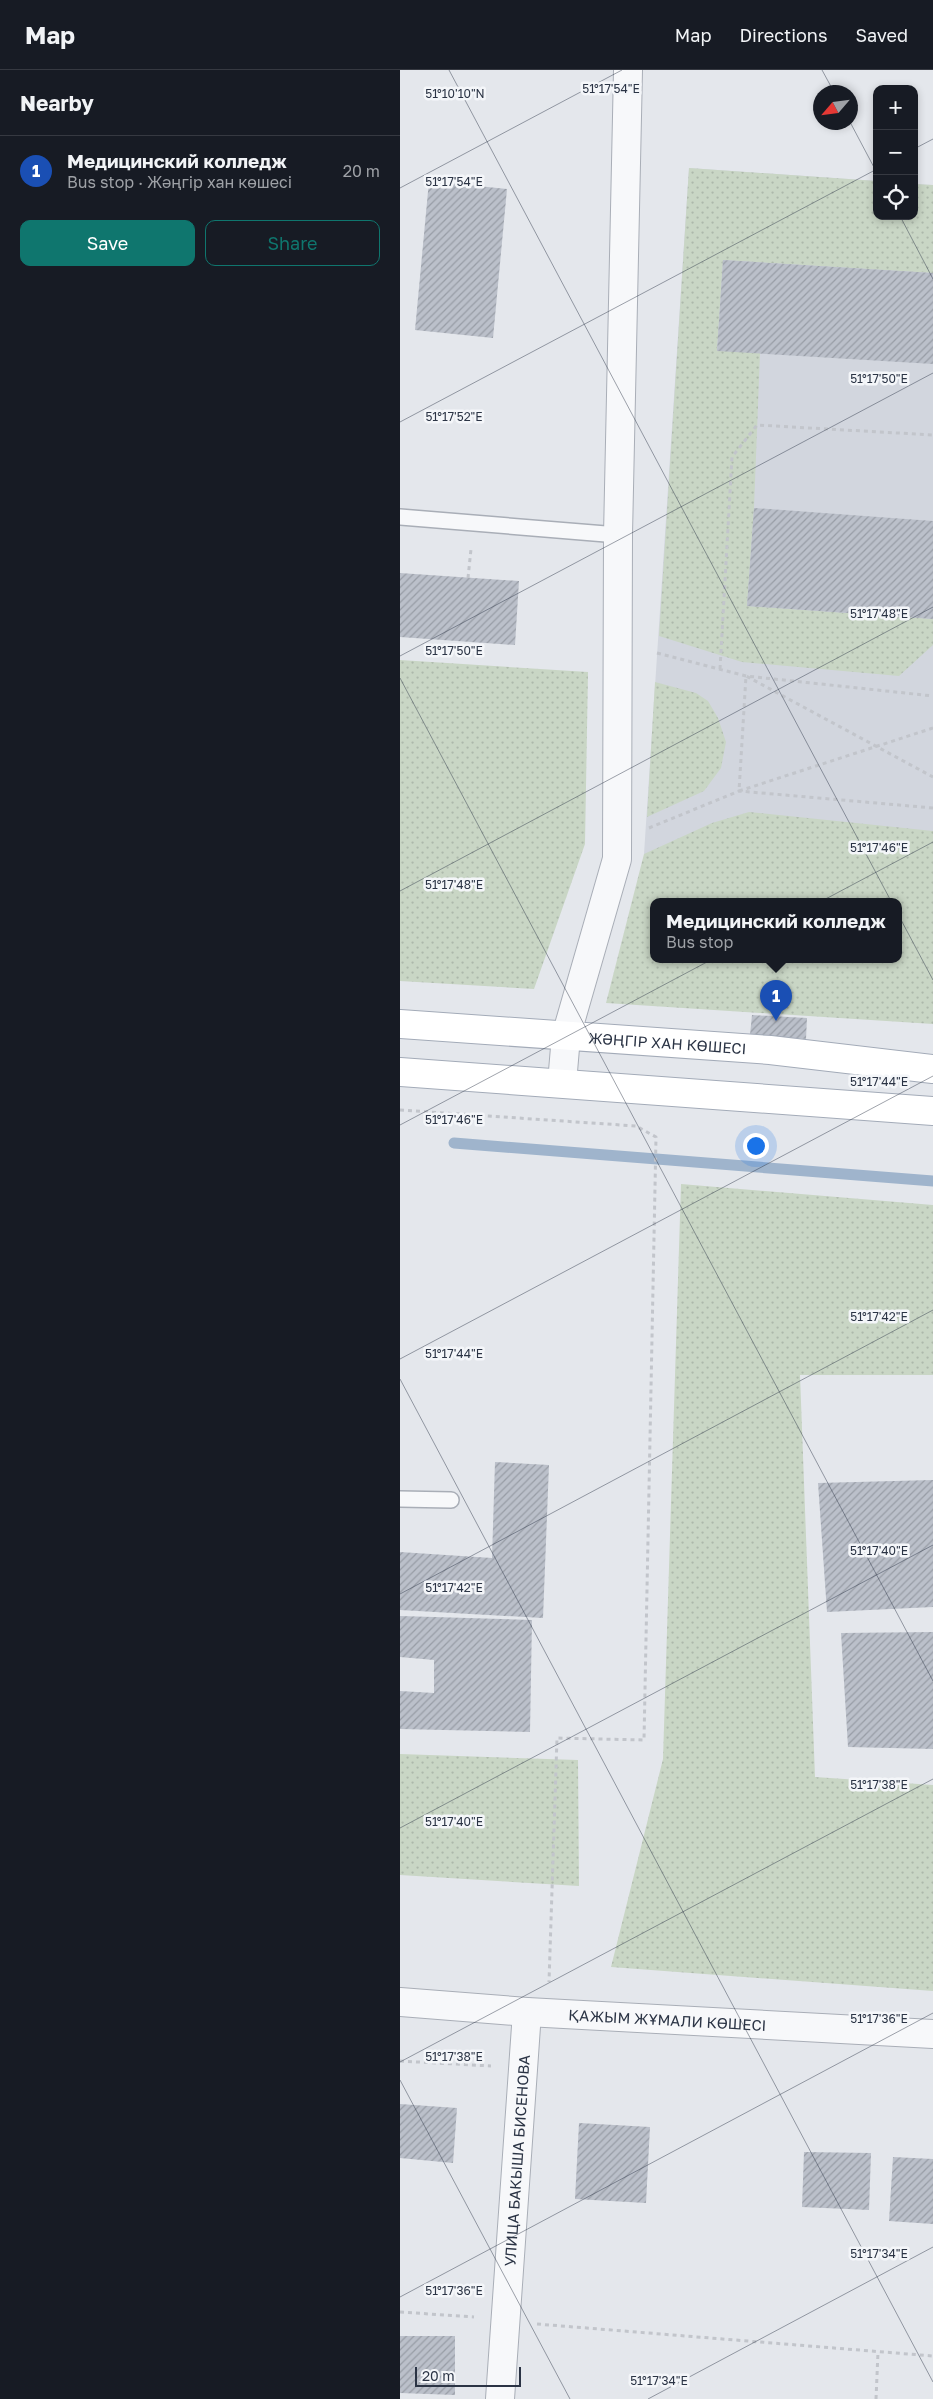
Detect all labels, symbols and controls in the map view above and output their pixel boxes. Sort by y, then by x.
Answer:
text: Map [25,20,75,49]
text: Map [675,24,711,46]
text: Directions [739,24,827,46]
text: Saved [855,24,908,46]
text: 51°17'54"E [582,81,640,96]
north arrow [813,85,858,130]
map controls [873,85,918,220]
button: + [873,85,918,130]
text: 51°10'10"N [425,86,485,101]
text: Nearby [20,90,94,116]
button: − [873,130,918,175]
text: Медицинский колледж [67,149,287,172]
text: 1 [32,161,40,181]
text: 20 m [343,161,380,181]
text: Bus stop · Жәңгір хан көшесі [67,172,292,192]
text: 51°17'54"E [425,174,483,189]
button: locate [873,175,918,220]
button: Save [20,220,195,266]
button: Share [205,220,380,266]
text: 51°17'50"E [850,371,908,386]
text: 51°17'52"E [425,409,483,424]
text: 51°17'48"E [850,606,908,621]
text: 51°17'50"E [425,643,483,658]
text: 51°17'46"E [850,840,908,855]
text: 51°17'48"E [425,877,483,892]
popup [650,898,902,963]
text: Медицинский колледж [666,909,886,932]
text: Bus stop [666,932,733,952]
pin: 1 [760,980,792,1021]
street label: ЖӘҢГІР ХАН КӨШЕСІ [588,1028,747,1057]
text: 51°17'44"E [850,1074,908,1089]
text: 51°17'46"E [425,1112,483,1127]
your location [743,1133,769,1159]
text: 51°17'42"E [850,1309,908,1324]
text: 51°17'44"E [425,1346,483,1361]
text: 51°17'40"E [850,1543,908,1558]
text: 51°17'42"E [425,1580,483,1595]
text: 51°17'38"E [850,1777,908,1792]
text: 51°17'40"E [425,1814,483,1829]
street label: ҚАЖЫМ ЖҰМАЛИ КӨШЕСІ [568,2005,767,2034]
text: 51°17'36"E [850,2011,908,2026]
text: 51°17'38"E [425,2049,483,2064]
street label: УЛИЦА БАКЫША БИСЕНОВА [500,2054,533,2267]
text: 51°17'34"E [850,2246,908,2261]
text: 51°17'36"E [425,2283,483,2298]
scale bar [415,2364,521,2387]
text: 20 m [422,2367,455,2384]
text: 51°17'34"E [630,2373,688,2388]

